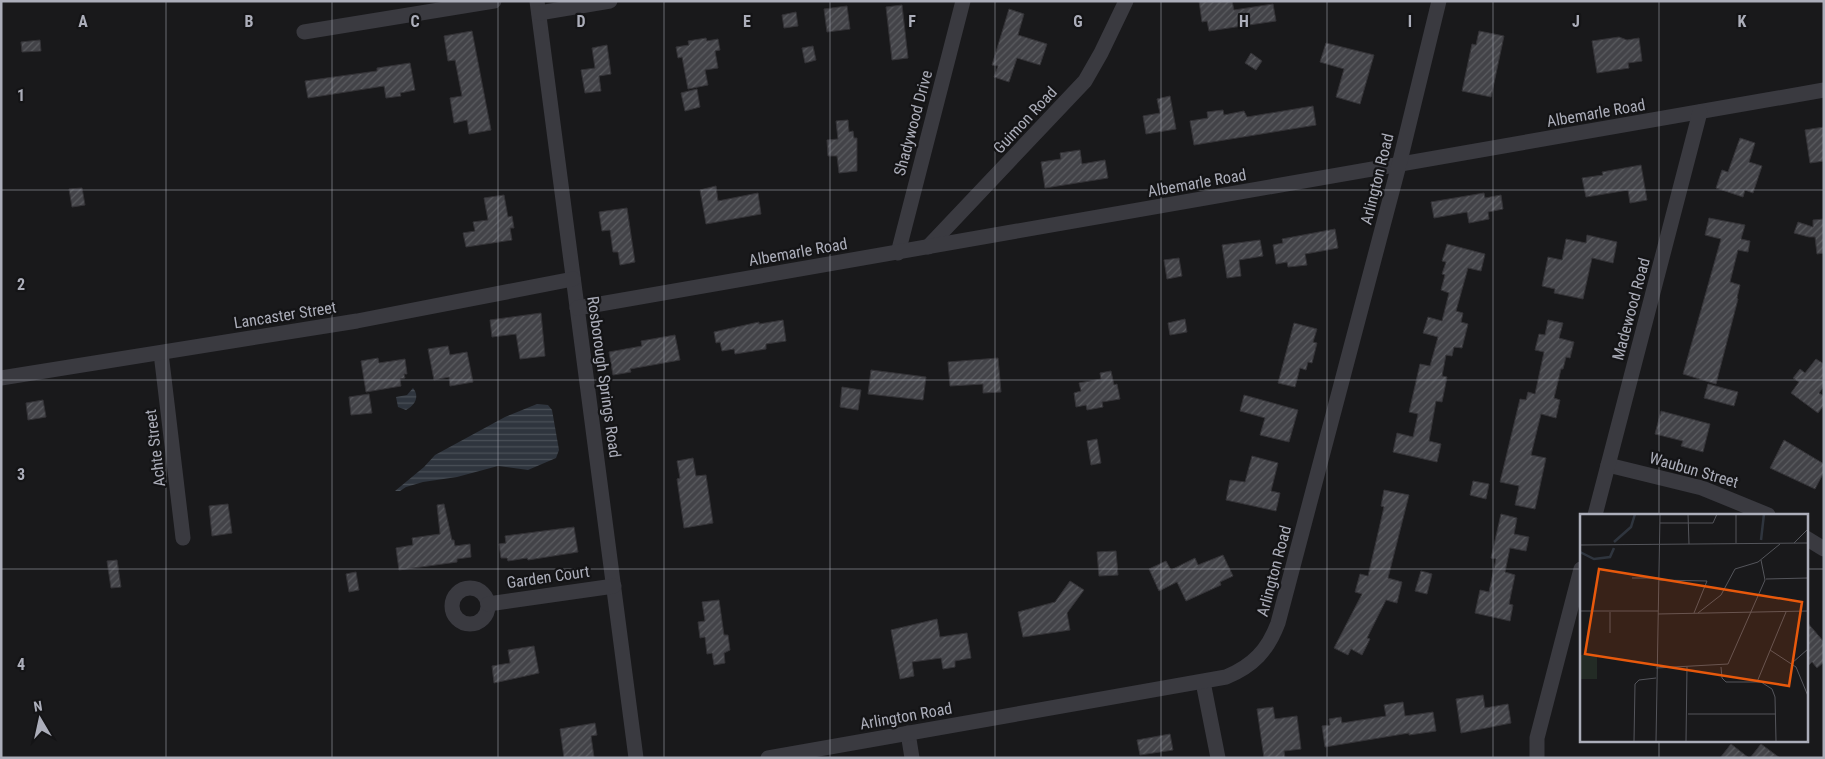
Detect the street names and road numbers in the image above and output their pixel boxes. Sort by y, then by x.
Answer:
street label: Shadywood Drive [890,68,936,178]
street label: Guimon Road [989,83,1061,157]
street label: Albemarle Road [1545,95,1647,131]
street label: Arlington Road [1357,131,1397,227]
street label: Albemarle Road [1146,165,1248,201]
street label: Albemarle Road [747,234,849,270]
street label: Madewood Road [1608,256,1654,362]
street label: Rosborough Springs Road [583,295,625,459]
street label: Lancaster Street [232,297,338,332]
street label: Achte Street [141,408,169,488]
street label: Waubun Street [1647,448,1741,492]
street label: Arlington Road [1253,524,1295,618]
street label: Garden Court [505,562,591,592]
street label: Arlington Road [858,699,954,733]

